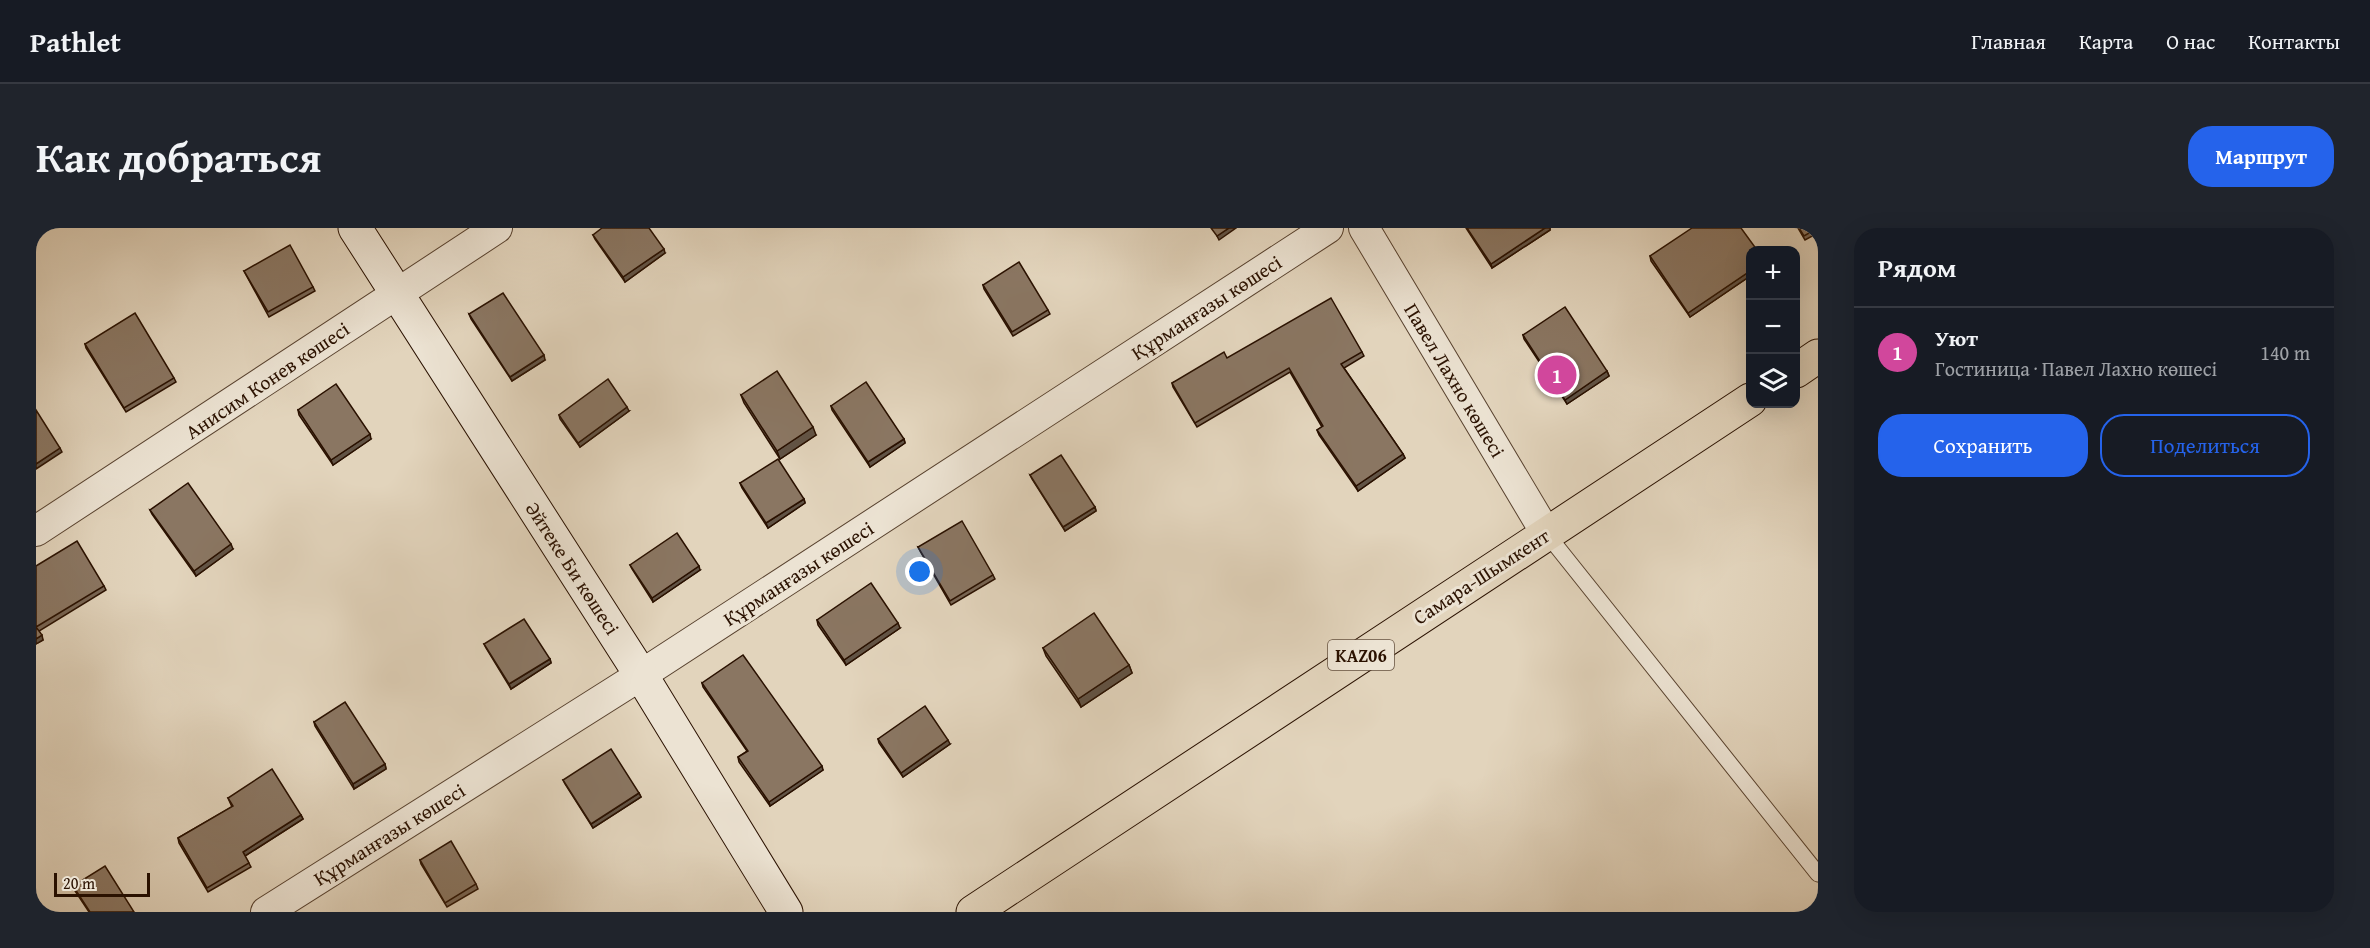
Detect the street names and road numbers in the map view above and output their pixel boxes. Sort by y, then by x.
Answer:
street label: Құрманғазы көшесі [1125,247,1287,367]
street label: Павел Лахно көшесі [1397,297,1513,463]
street label: Анисим Конев көшесі [179,314,355,446]
street label: Әйтеке Би көшесі [519,496,627,641]
street label: Құрманғазы көшесі [717,513,879,633]
street label: Самара-Шымкент [1407,521,1555,631]
road number: KАZ06 [1328,640,1394,670]
street label: Құрманғазы көшесі [307,775,471,892]

